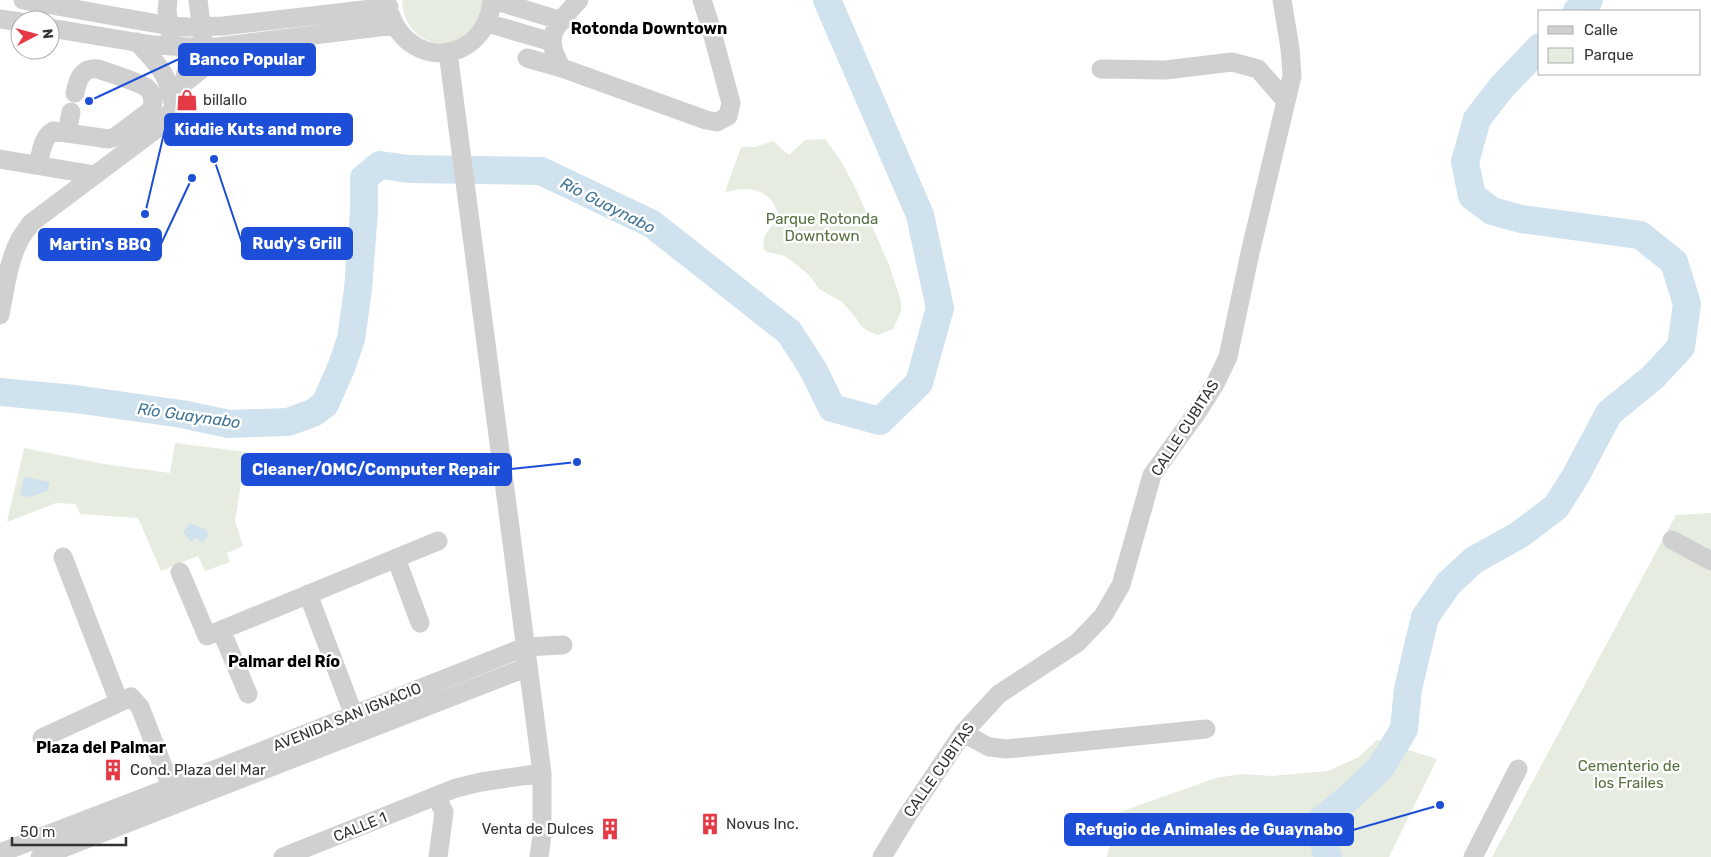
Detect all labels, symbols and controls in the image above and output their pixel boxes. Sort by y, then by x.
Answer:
north arrow [10,10,60,60]
legend [1538,10,1701,75]
district label: Rotonda Downtown [571,19,727,38]
text: Calle [1584,21,1618,39]
text: N [38,28,56,40]
callout: Banco Popular [179,44,315,75]
text: Parque [1584,46,1634,64]
text: Banco Popular [189,50,306,69]
shop icon: billallo [174,87,200,113]
place label: billallo [203,91,247,109]
callout: Kiddie Kuts and more [165,114,352,145]
text: Kiddie Kuts and more [174,120,342,139]
water label: Río Guaynabo [557,173,658,238]
park label: Parque Rotonda Downtown [766,210,878,245]
callout: Rudy's Grill [242,228,352,259]
callout: Martin's BBQ [39,229,161,260]
text: Rudy's Grill [252,234,342,253]
text: Martin's BBQ [49,235,151,254]
street label: CALLE CUBITAS [1147,377,1223,479]
water label: Río Guaynabo [136,399,242,432]
callout: Cleaner/OMC/Computer Repair [242,454,511,485]
text: Cleaner/OMC/Computer Repair [252,460,501,479]
district label: Palmar del Río [228,652,340,671]
street label: AVENIDA SAN IGNACIO [270,679,424,755]
street label: CALLE CUBITAS [900,719,978,821]
district label: Plaza del Palmar [36,738,167,757]
building icon: Cond. Plaza del Mar [100,757,126,783]
park label: Cementerio de los Frailes [1578,757,1680,792]
place label: Cond. Plaza del Mar [130,761,266,779]
street label: CALLE 1 [331,808,389,846]
building icon: Novus Inc. [697,811,723,837]
scale bar [12,814,126,846]
callout: Refugio de Animales de Guaynabo [1065,814,1353,845]
place label: Novus Inc. [726,815,799,833]
building icon: Venta de Dulces [597,816,623,842]
place label: Venta de Dulces [481,820,594,838]
text: Refugio de Animales de Guaynabo [1075,820,1343,839]
text: 50 m [20,823,55,841]

